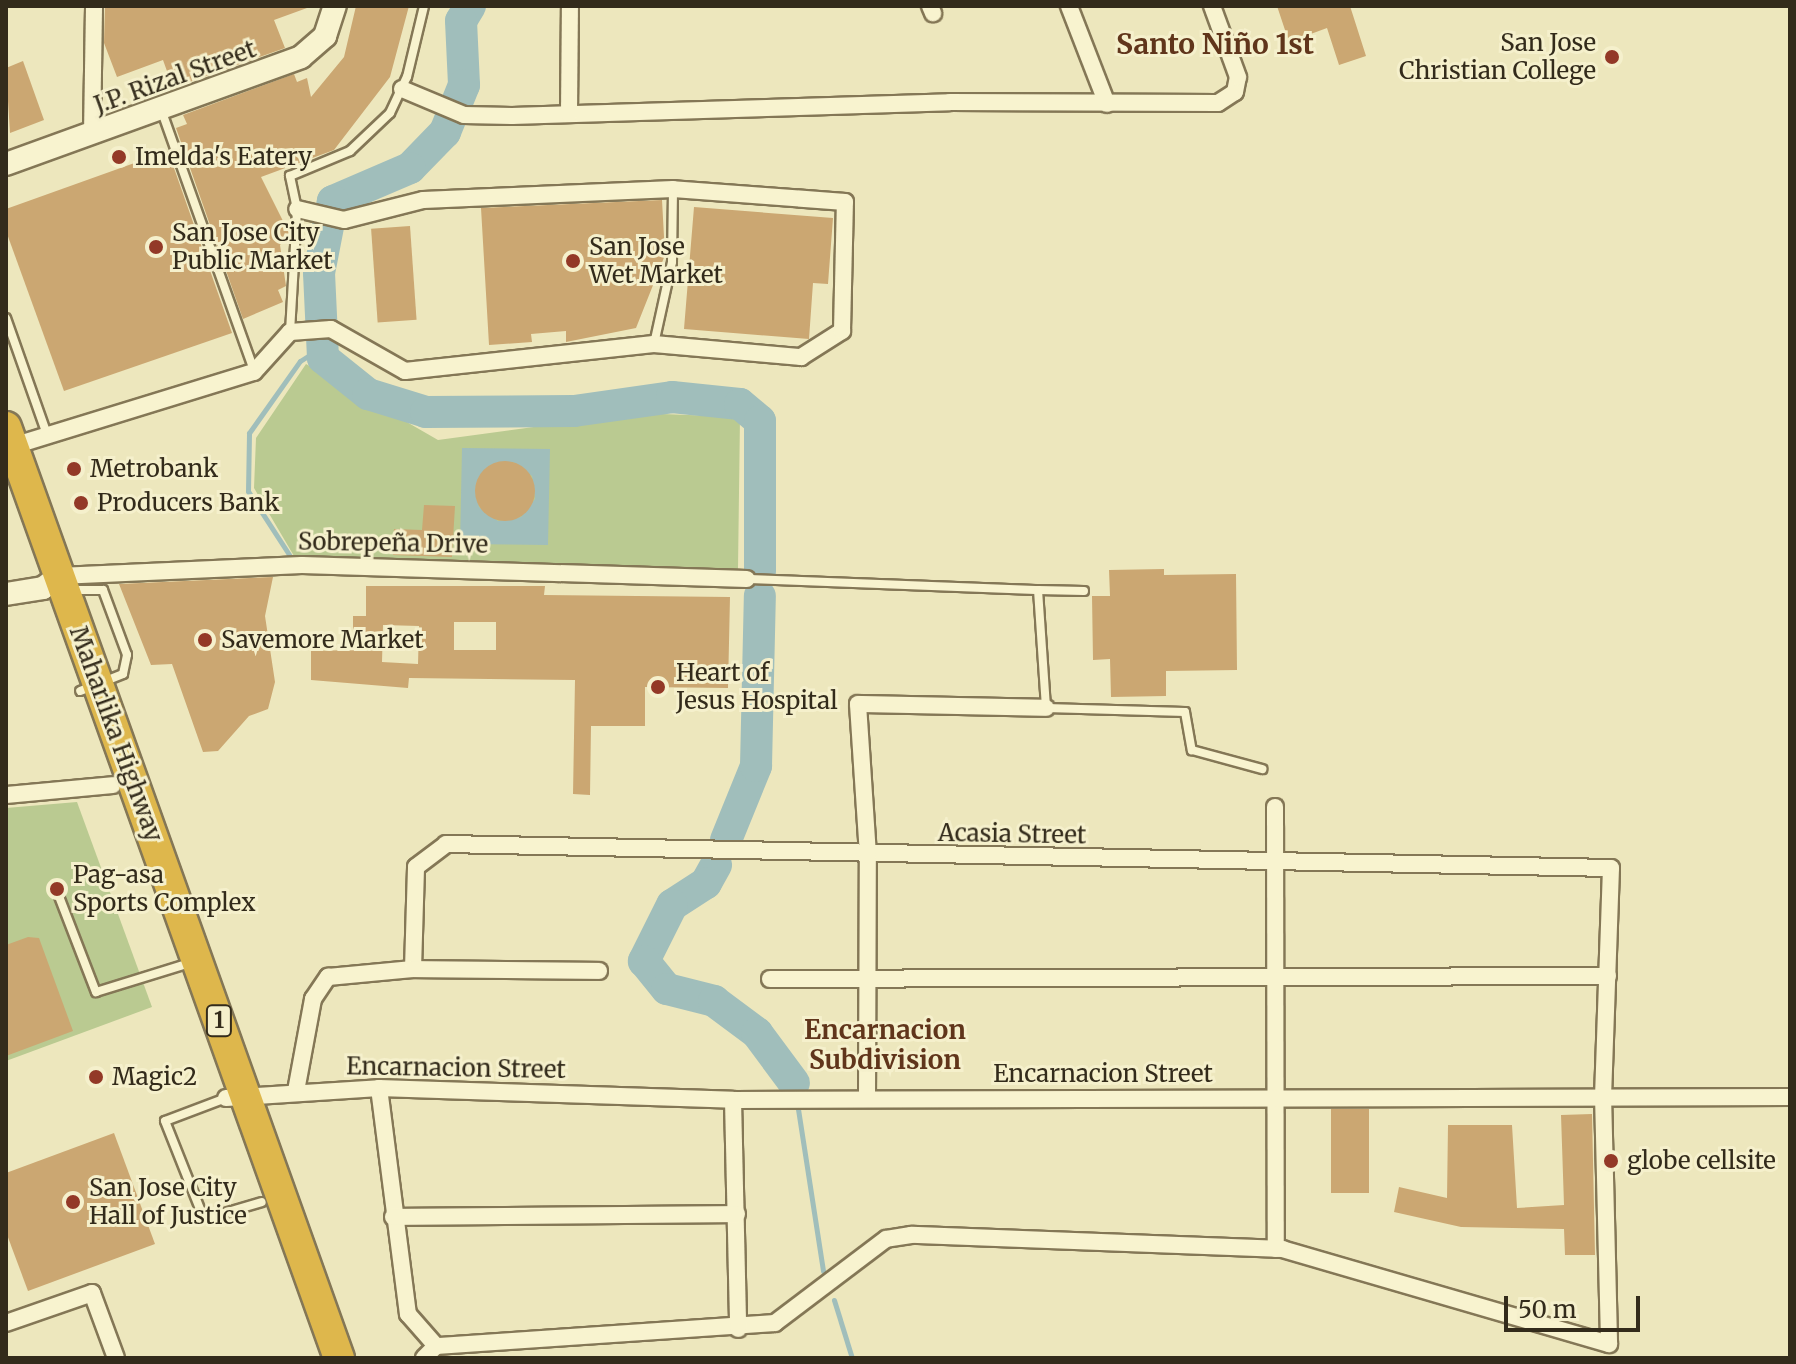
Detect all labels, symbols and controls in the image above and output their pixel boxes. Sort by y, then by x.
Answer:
district label: Santo Niño 1st [1116,27,1314,61]
place label: San Jose Christian College [1399,29,1596,85]
street label: J.P. Rizal Street [90,34,260,120]
marker: San Jose Christian College [1603,48,1621,66]
place label: Imelda's Eatery [135,143,312,171]
marker: Imelda's Eatery [110,148,128,166]
place label: San Jose City Public Market [172,219,333,275]
place label: San Jose Wet Market [589,233,723,289]
marker: San Jose City Public Market [147,238,165,256]
marker: San Jose Wet Market [564,252,582,270]
place label: Metrobank [90,455,218,483]
marker: Metrobank [65,460,83,478]
place label: Producers Bank [97,489,279,517]
marker: Producers Bank [72,494,90,512]
street label: Sobrepeña Drive [298,527,488,559]
street label: Maharlika Highway [64,622,168,846]
place label: Savemore Market [221,626,424,654]
marker: Savemore Market [196,631,214,649]
place label: Heart of Jesus Hospital [676,659,838,715]
marker: Heart of Jesus Hospital [647,676,669,698]
street label: Acasia Street [938,818,1086,850]
place label: Pag-asa Sports Complex [73,861,255,917]
marker: Pag-asa Sports Complex [48,880,66,898]
road number: 1 [205,1003,233,1039]
district label: Encarnacion Subdivision [804,1014,966,1076]
street label: Encarnacion Street [346,1052,566,1084]
street label: Encarnacion Street [993,1060,1213,1088]
place label: Magic2 [112,1063,197,1091]
marker: Magic2 [87,1068,105,1086]
place label: globe cellsite [1627,1147,1776,1175]
marker: globe cellsite [1602,1152,1620,1170]
place label: San Jose City Hall of Justice [89,1174,247,1230]
marker: San Jose City Hall of Justice [64,1193,82,1211]
scale bar [1508,1280,1644,1330]
text: 50 m [1518,1294,1577,1325]

